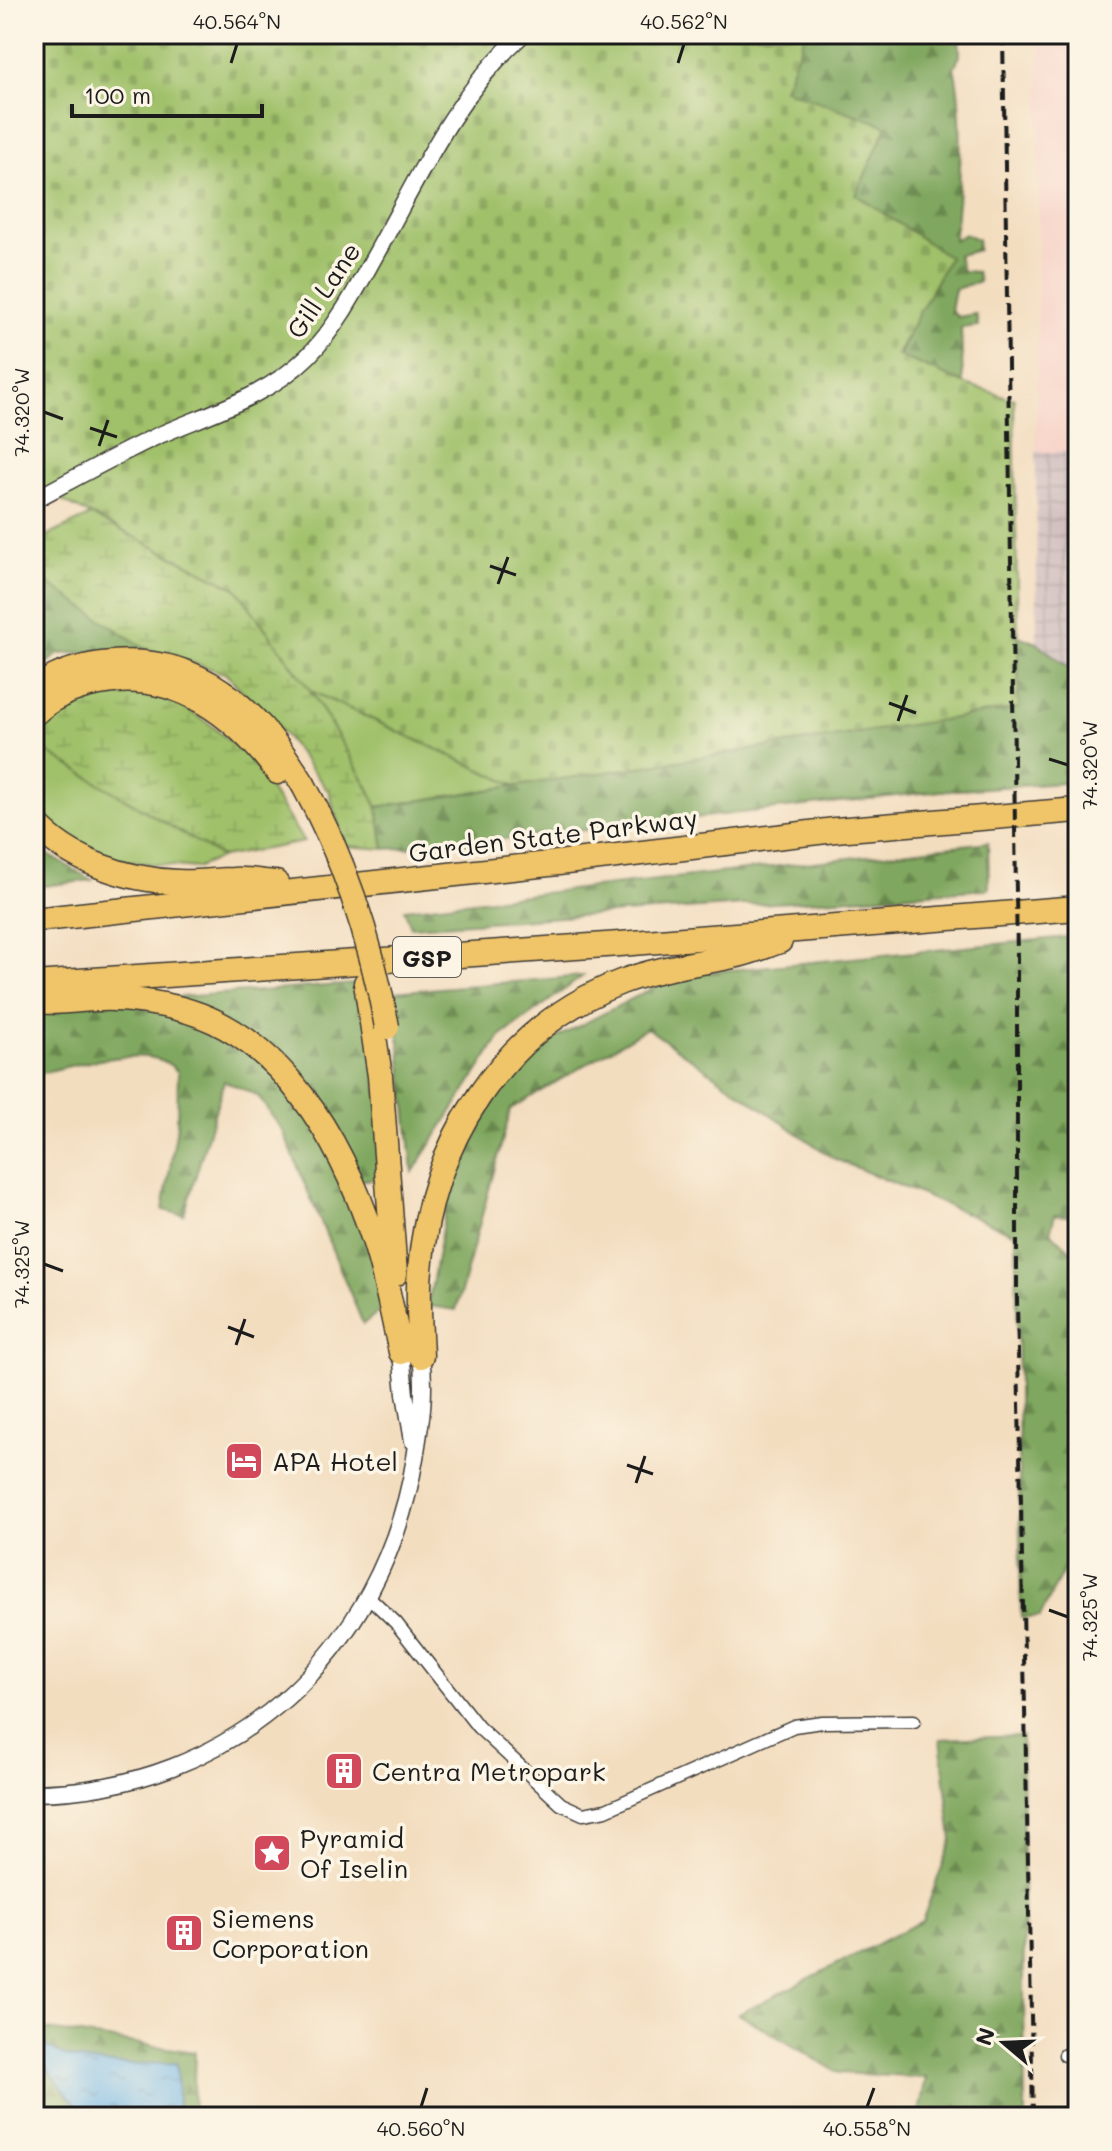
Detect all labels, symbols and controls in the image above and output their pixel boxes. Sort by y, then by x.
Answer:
text: 40.564°N [193,8,281,34]
text: 40.562°N [640,8,728,34]
scale bar [72,68,262,118]
text: 100 m [84,79,151,110]
street label: Gill Lane [278,235,368,345]
text: 74.320°W [8,367,34,457]
text: 74.320°W [1076,720,1102,810]
street label: Garden State Parkway [407,800,699,870]
road number: GSP [393,937,461,977]
text: 74.325°W [8,1220,34,1308]
hotel icon: APA Hotel [223,1440,265,1482]
place label: APA Hotel [272,1444,398,1478]
text: 74.325°W [1076,1573,1102,1661]
building icon: Centra Metropark [323,1750,365,1792]
place label: Centra Metropark [372,1754,606,1788]
place label: Pyramid Of Iselin [300,1821,408,1885]
place icon: Pyramid Of Iselin [251,1832,293,1874]
place label: Siemens Corporation [212,1901,369,1965]
building icon: Siemens Corporation [163,1912,205,1954]
north arrow [964,2003,1044,2083]
text: N [968,2024,1001,2049]
text: 40.560°N [377,2115,465,2141]
text: 40.558°N [823,2115,911,2141]

